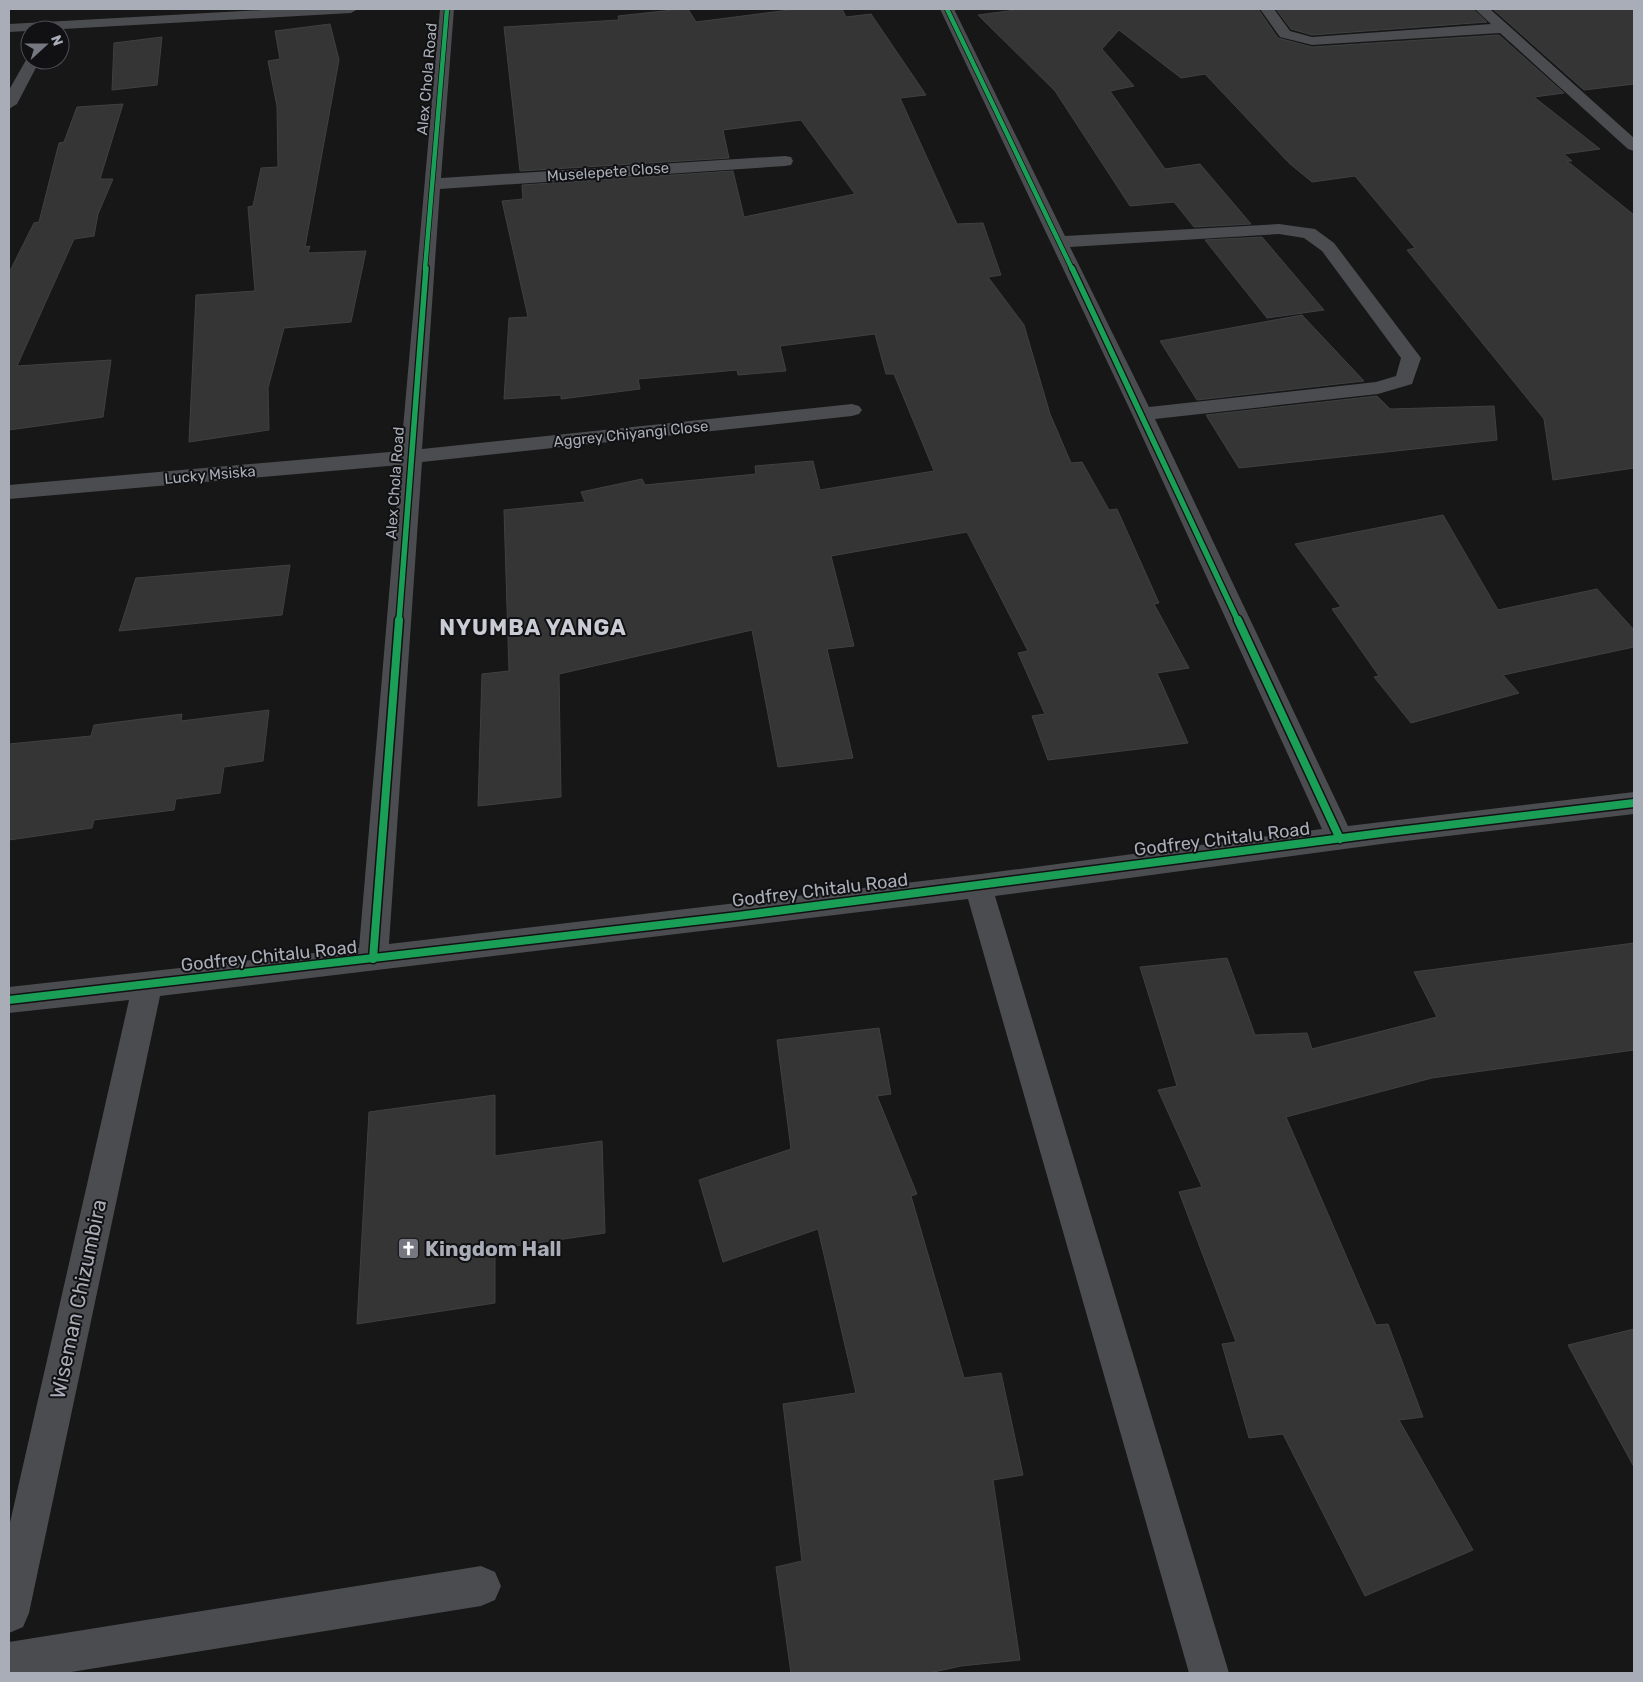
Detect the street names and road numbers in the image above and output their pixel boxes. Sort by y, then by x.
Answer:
street label: Alex Chola Road [413,22,441,136]
street label: Muselepete Close [546,159,670,185]
street label: Aggrey Chiyangi Close [553,417,709,451]
street label: Alex Chola Road [382,426,408,540]
street label: Lucky Msiska [164,462,256,488]
street label: Godfrey Chitalu Road [1133,817,1311,861]
street label: Godfrey Chitalu Road [731,868,909,912]
street label: Godfrey Chitalu Road [180,936,358,976]
street label: Wiseman Chizumbira [45,1197,111,1401]

